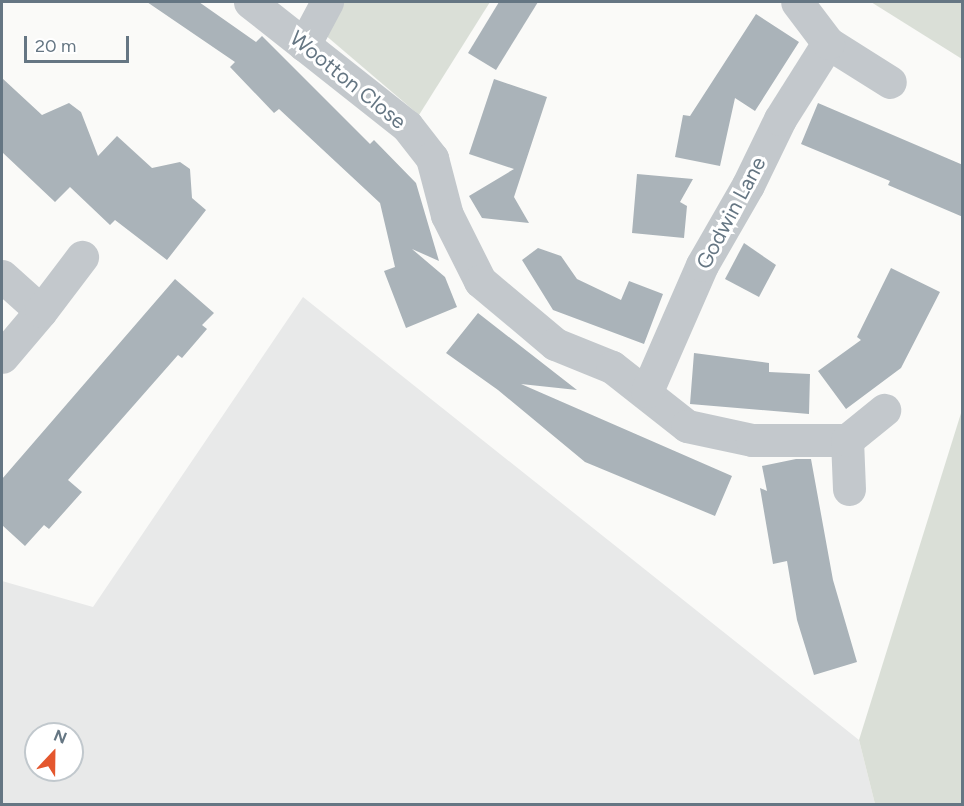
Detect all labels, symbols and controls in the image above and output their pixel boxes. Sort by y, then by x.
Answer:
scale bar [27,24,132,62]
street label: Wootton Close [285,26,411,134]
text: 20 m [35,35,76,57]
street label: Godwin Lane [691,153,771,273]
north arrow [24,722,84,782]
text: N [51,726,69,748]

